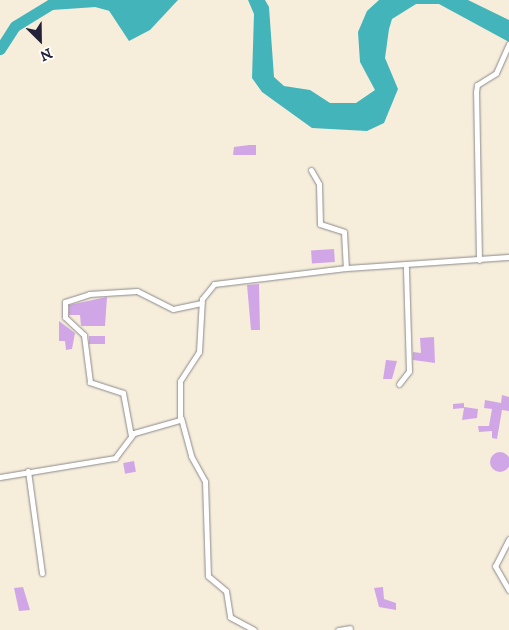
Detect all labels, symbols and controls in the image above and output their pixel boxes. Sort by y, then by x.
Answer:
north arrow [15,15,65,65]
text: N [37,43,55,64]

